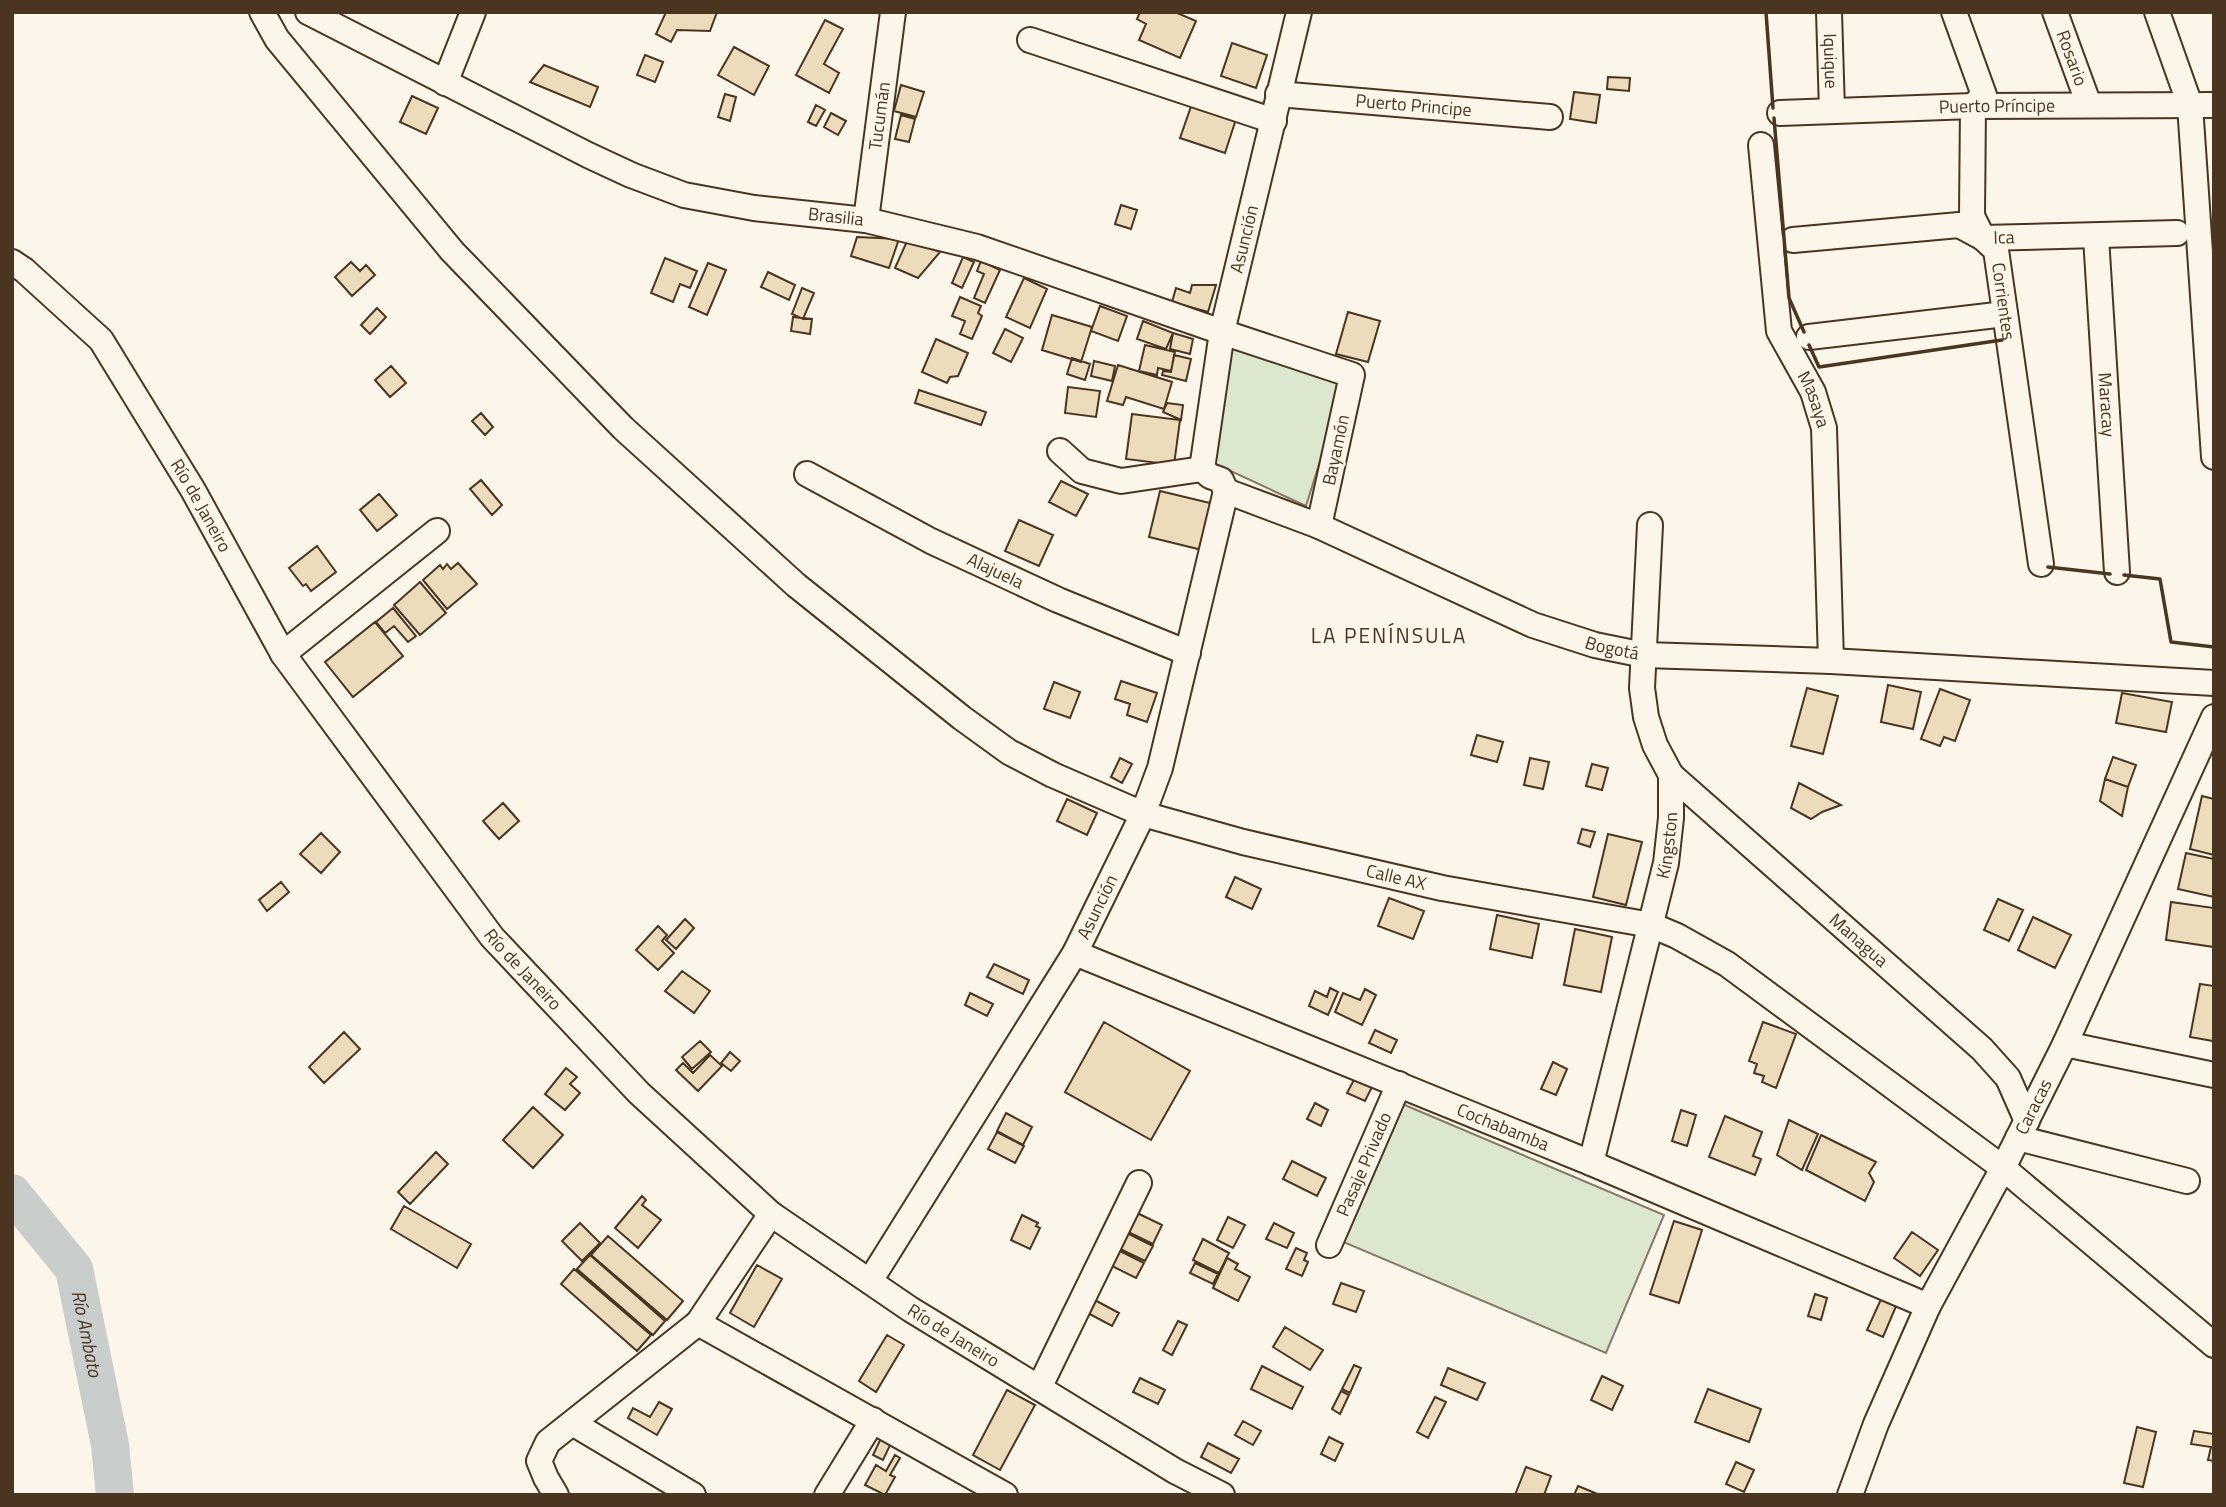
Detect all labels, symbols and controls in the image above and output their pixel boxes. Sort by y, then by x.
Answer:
street label: Rosario [2050,26,2095,90]
street label: Iquique [1817,33,1845,89]
street label: Tucumán [861,80,897,152]
street label: Puerto Principe [1354,87,1473,123]
street label: Puerto Príncipe [1938,92,2055,120]
street label: Brasilia [807,200,865,233]
street label: Asunción [1223,202,1265,276]
street label: Ica [1993,223,2015,251]
street label: Corrientes [1985,261,2023,342]
street label: Masaya [1791,366,1837,431]
street label: Maracay [2092,371,2123,438]
street label: Bayamón [1315,412,1356,488]
street label: Río de Janeiro [164,453,239,557]
street label: Alajuela [963,546,1028,595]
district label: LA PENÍNSULA [1311,619,1467,651]
street label: Bogotá [1582,629,1642,667]
street label: Kingston [1649,812,1684,881]
street label: Calle AX [1363,857,1429,897]
street label: Asunción [1070,870,1124,944]
street label: Managua [1823,906,1894,973]
street label: Río de Janeiro [477,923,568,1016]
street label: Caracas [2008,1074,2058,1139]
street label: Cochabamba [1453,1096,1553,1158]
street label: Pasaje Privado [1329,1108,1398,1221]
water label: Río Ambato [65,1288,111,1380]
street label: Río de Janeiro [902,1297,1005,1374]

